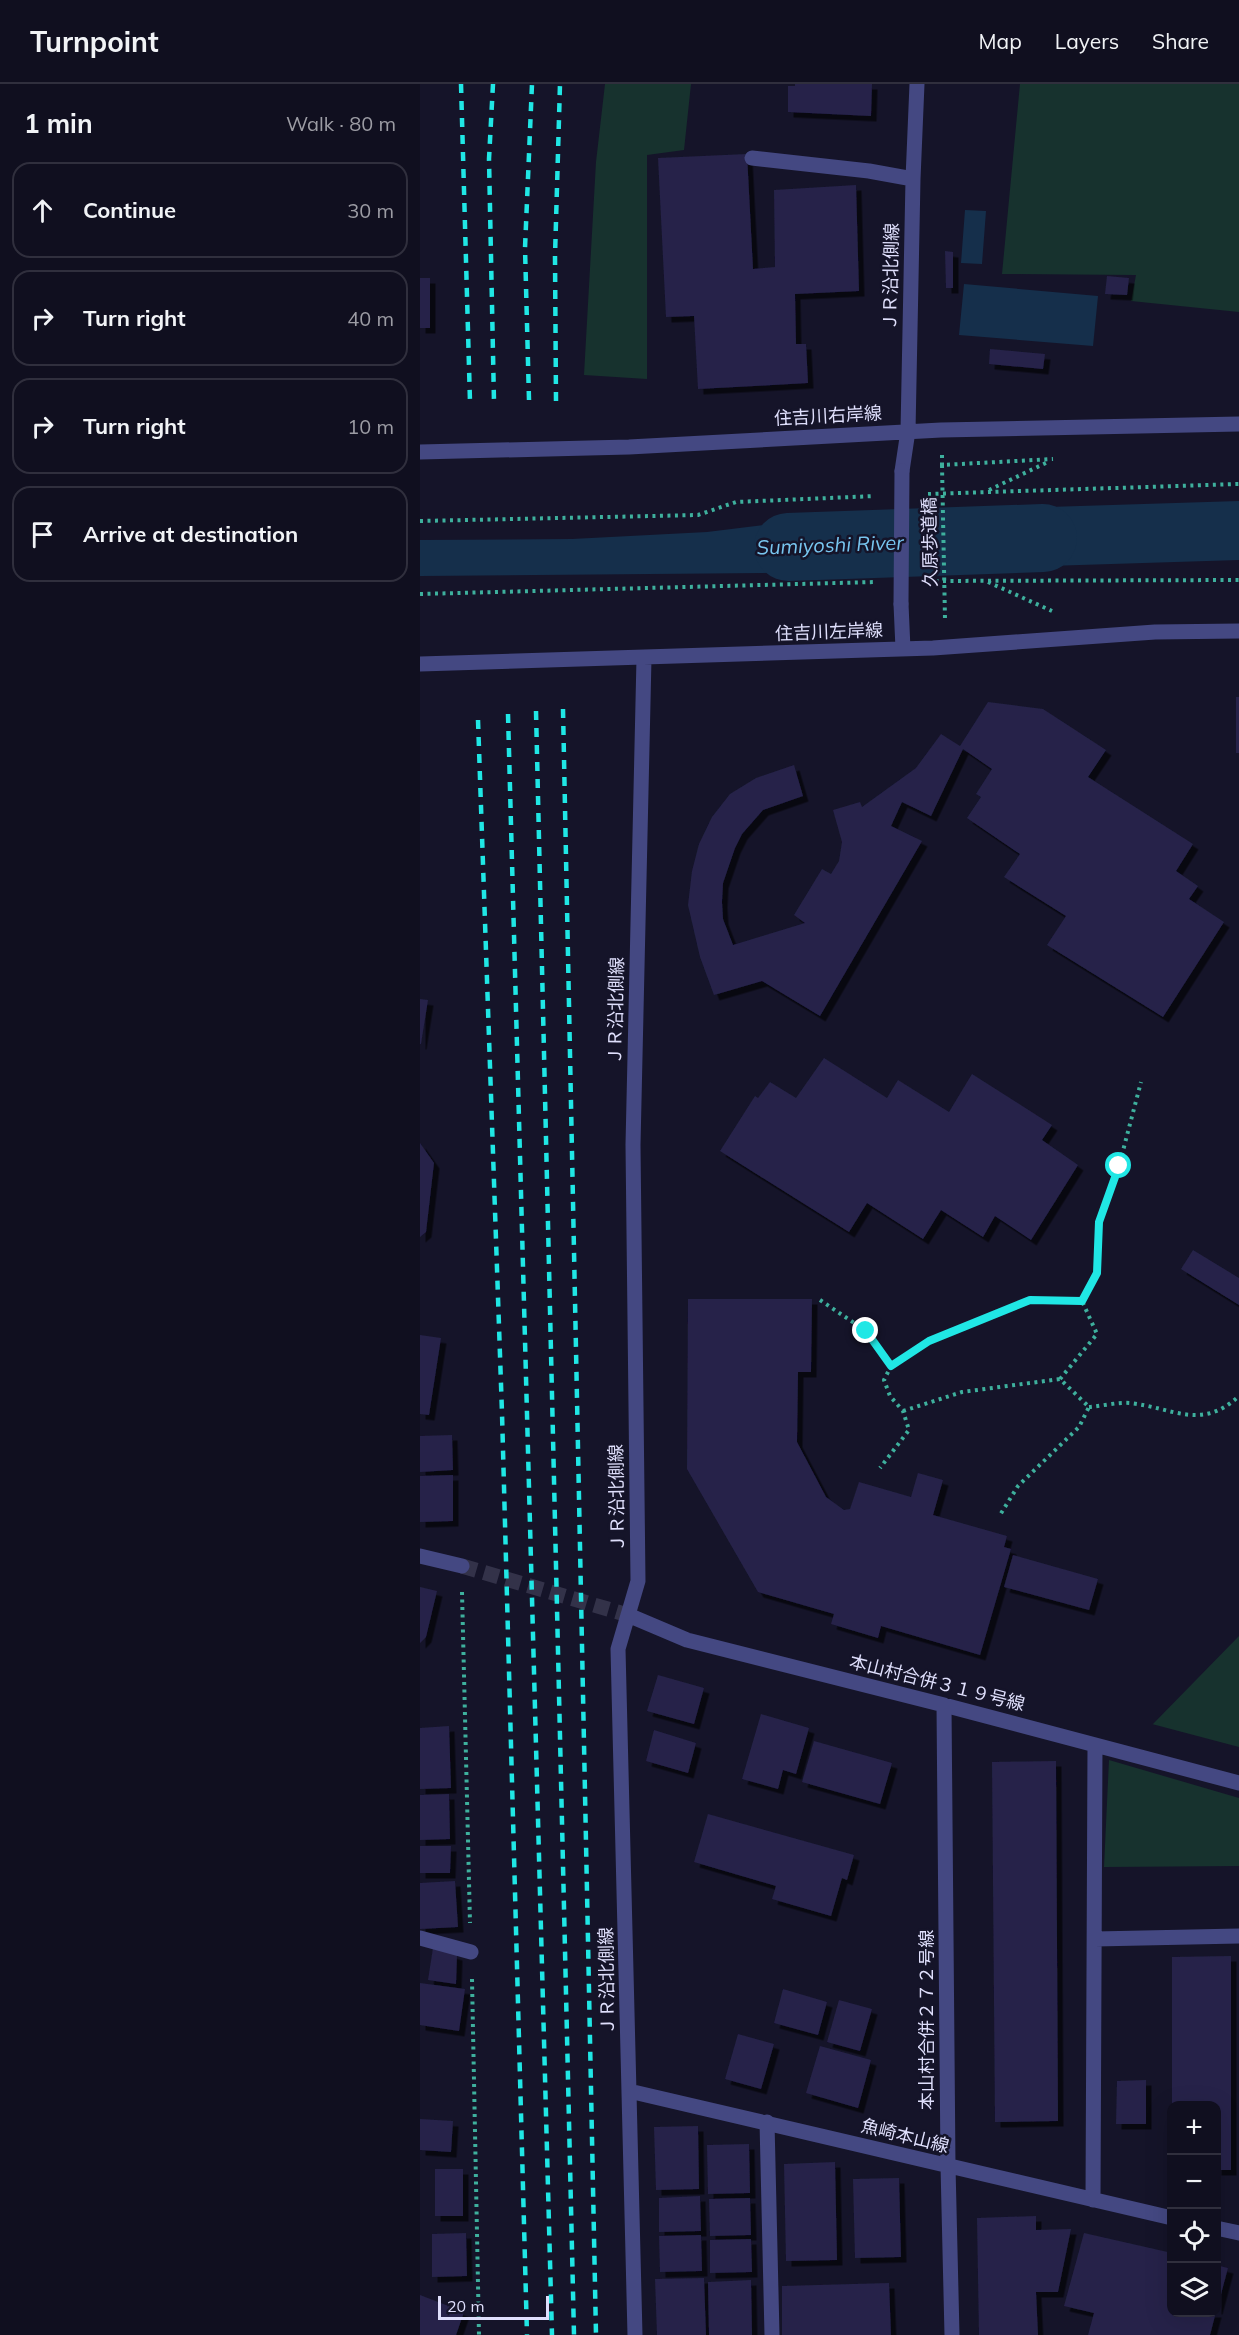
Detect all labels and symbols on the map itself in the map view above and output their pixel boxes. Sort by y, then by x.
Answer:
street label: ＪＲ沿北側線 [878,223,903,331]
street label: 住吉川右岸線 [773,401,883,430]
street label: 久原歩道橋 [917,497,942,587]
water label: Sumiyoshi River [756,529,905,560]
street label: 住吉川左岸線 [775,618,883,645]
street label: ＪＲ沿北側線 [603,957,628,1065]
route start [1105,1152,1131,1178]
route end [852,1317,878,1343]
street label: ＪＲ沿北側線 [604,1444,629,1552]
street label: 本山村合併３１９号線 [847,1650,1027,1715]
street label: ＪＲ沿北側線 [594,1927,619,2035]
street label: 本山村合併２７２号線 [915,1930,938,2110]
street label: 魚崎本山線 [859,2113,952,2158]
scale bar [438,2293,549,2320]

